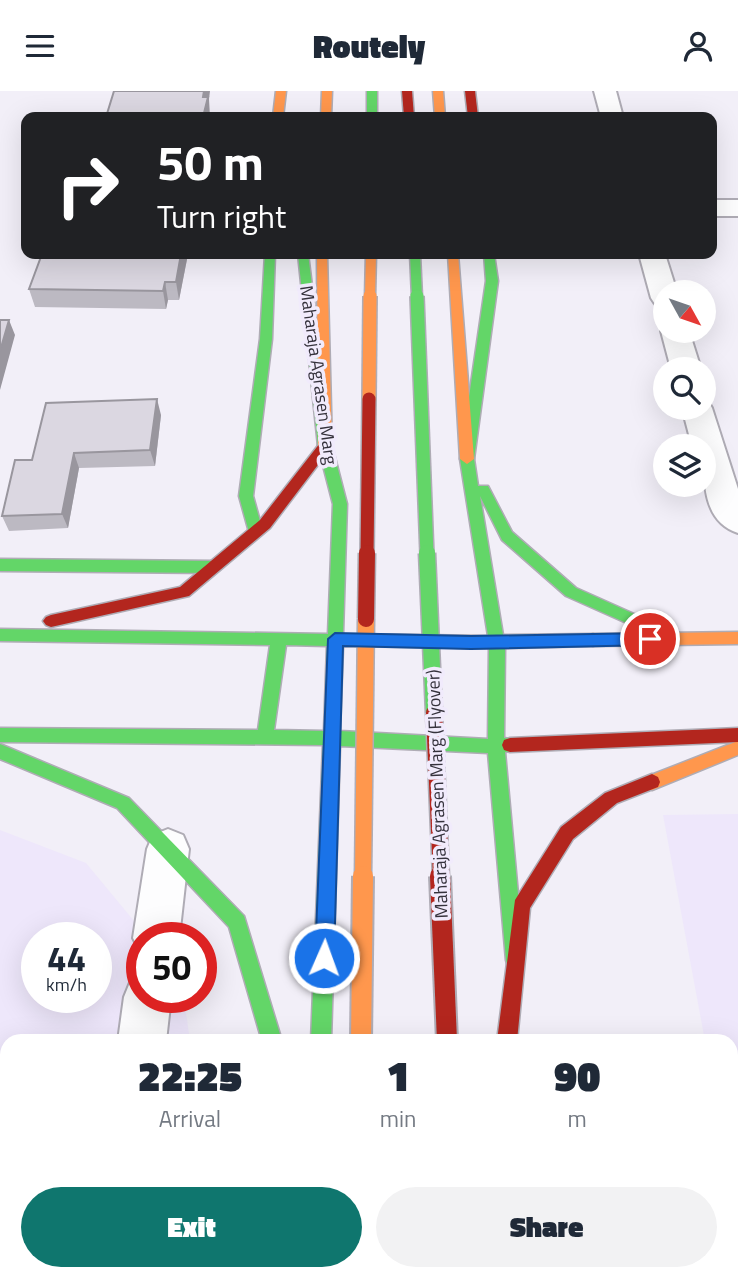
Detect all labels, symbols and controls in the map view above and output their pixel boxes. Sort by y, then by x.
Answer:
text: Routely [313,22,425,70]
icon: menu [21,27,59,65]
icon: person [679,27,717,65]
text: 50 m [157,124,264,199]
icon: right [42,140,133,231]
text: Turn right [157,192,286,240]
north arrow [653,280,716,343]
map controls [653,280,716,497]
street label: Maharaja Agrasen Marg [293,284,345,466]
button: search [653,357,716,420]
button: layers [653,434,716,497]
pin [620,609,680,669]
icon: arrive [631,620,669,658]
street label: Maharaja Agrasen Marg (Flyover) [419,669,455,919]
position arrow [287,921,361,995]
speed limit sign: 50 [126,922,217,1013]
text: 44 [47,931,86,985]
text: km/h [46,971,87,998]
text: 22:25 [138,1043,242,1107]
text: 1 [387,1043,410,1107]
text: 90 [554,1043,600,1107]
text: Arrival [159,1101,221,1136]
text: min [380,1101,416,1136]
text: m [568,1101,587,1136]
button: Exit [21,1187,362,1267]
button: Share [376,1187,717,1267]

